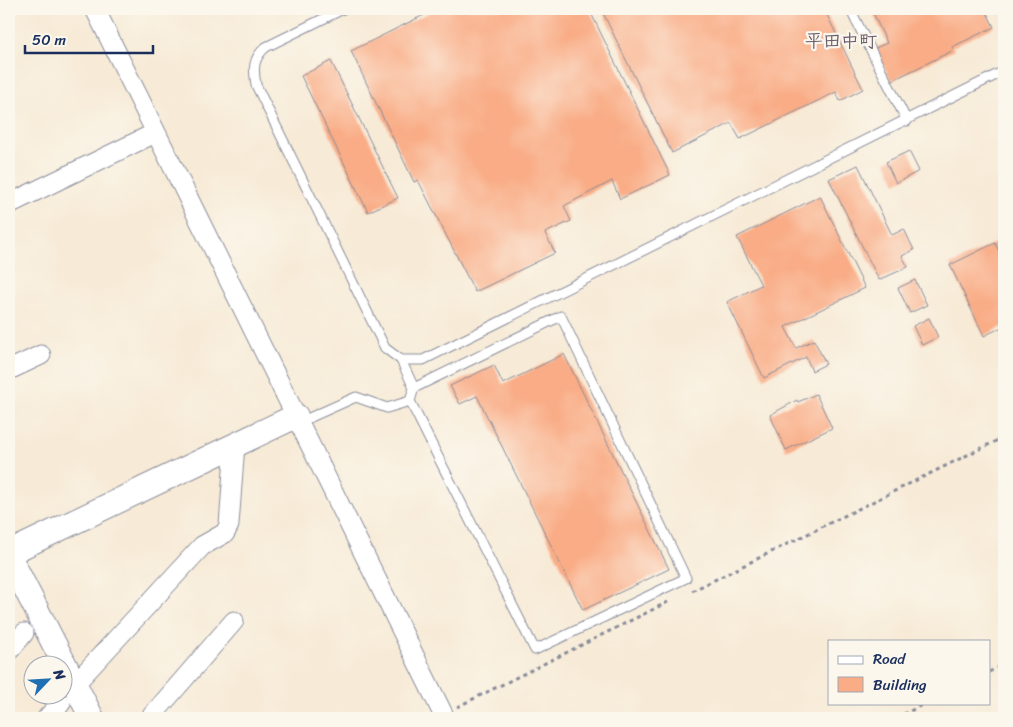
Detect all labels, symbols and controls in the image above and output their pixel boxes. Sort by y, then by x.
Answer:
scale bar [25,22,152,54]
district label: 平田中町 [805,25,877,57]
text: 50 m [32,27,67,53]
legend [828,640,990,704]
text: Road [873,646,906,672]
north arrow [22,654,72,704]
text: N [46,664,73,685]
text: Building [873,672,927,698]

